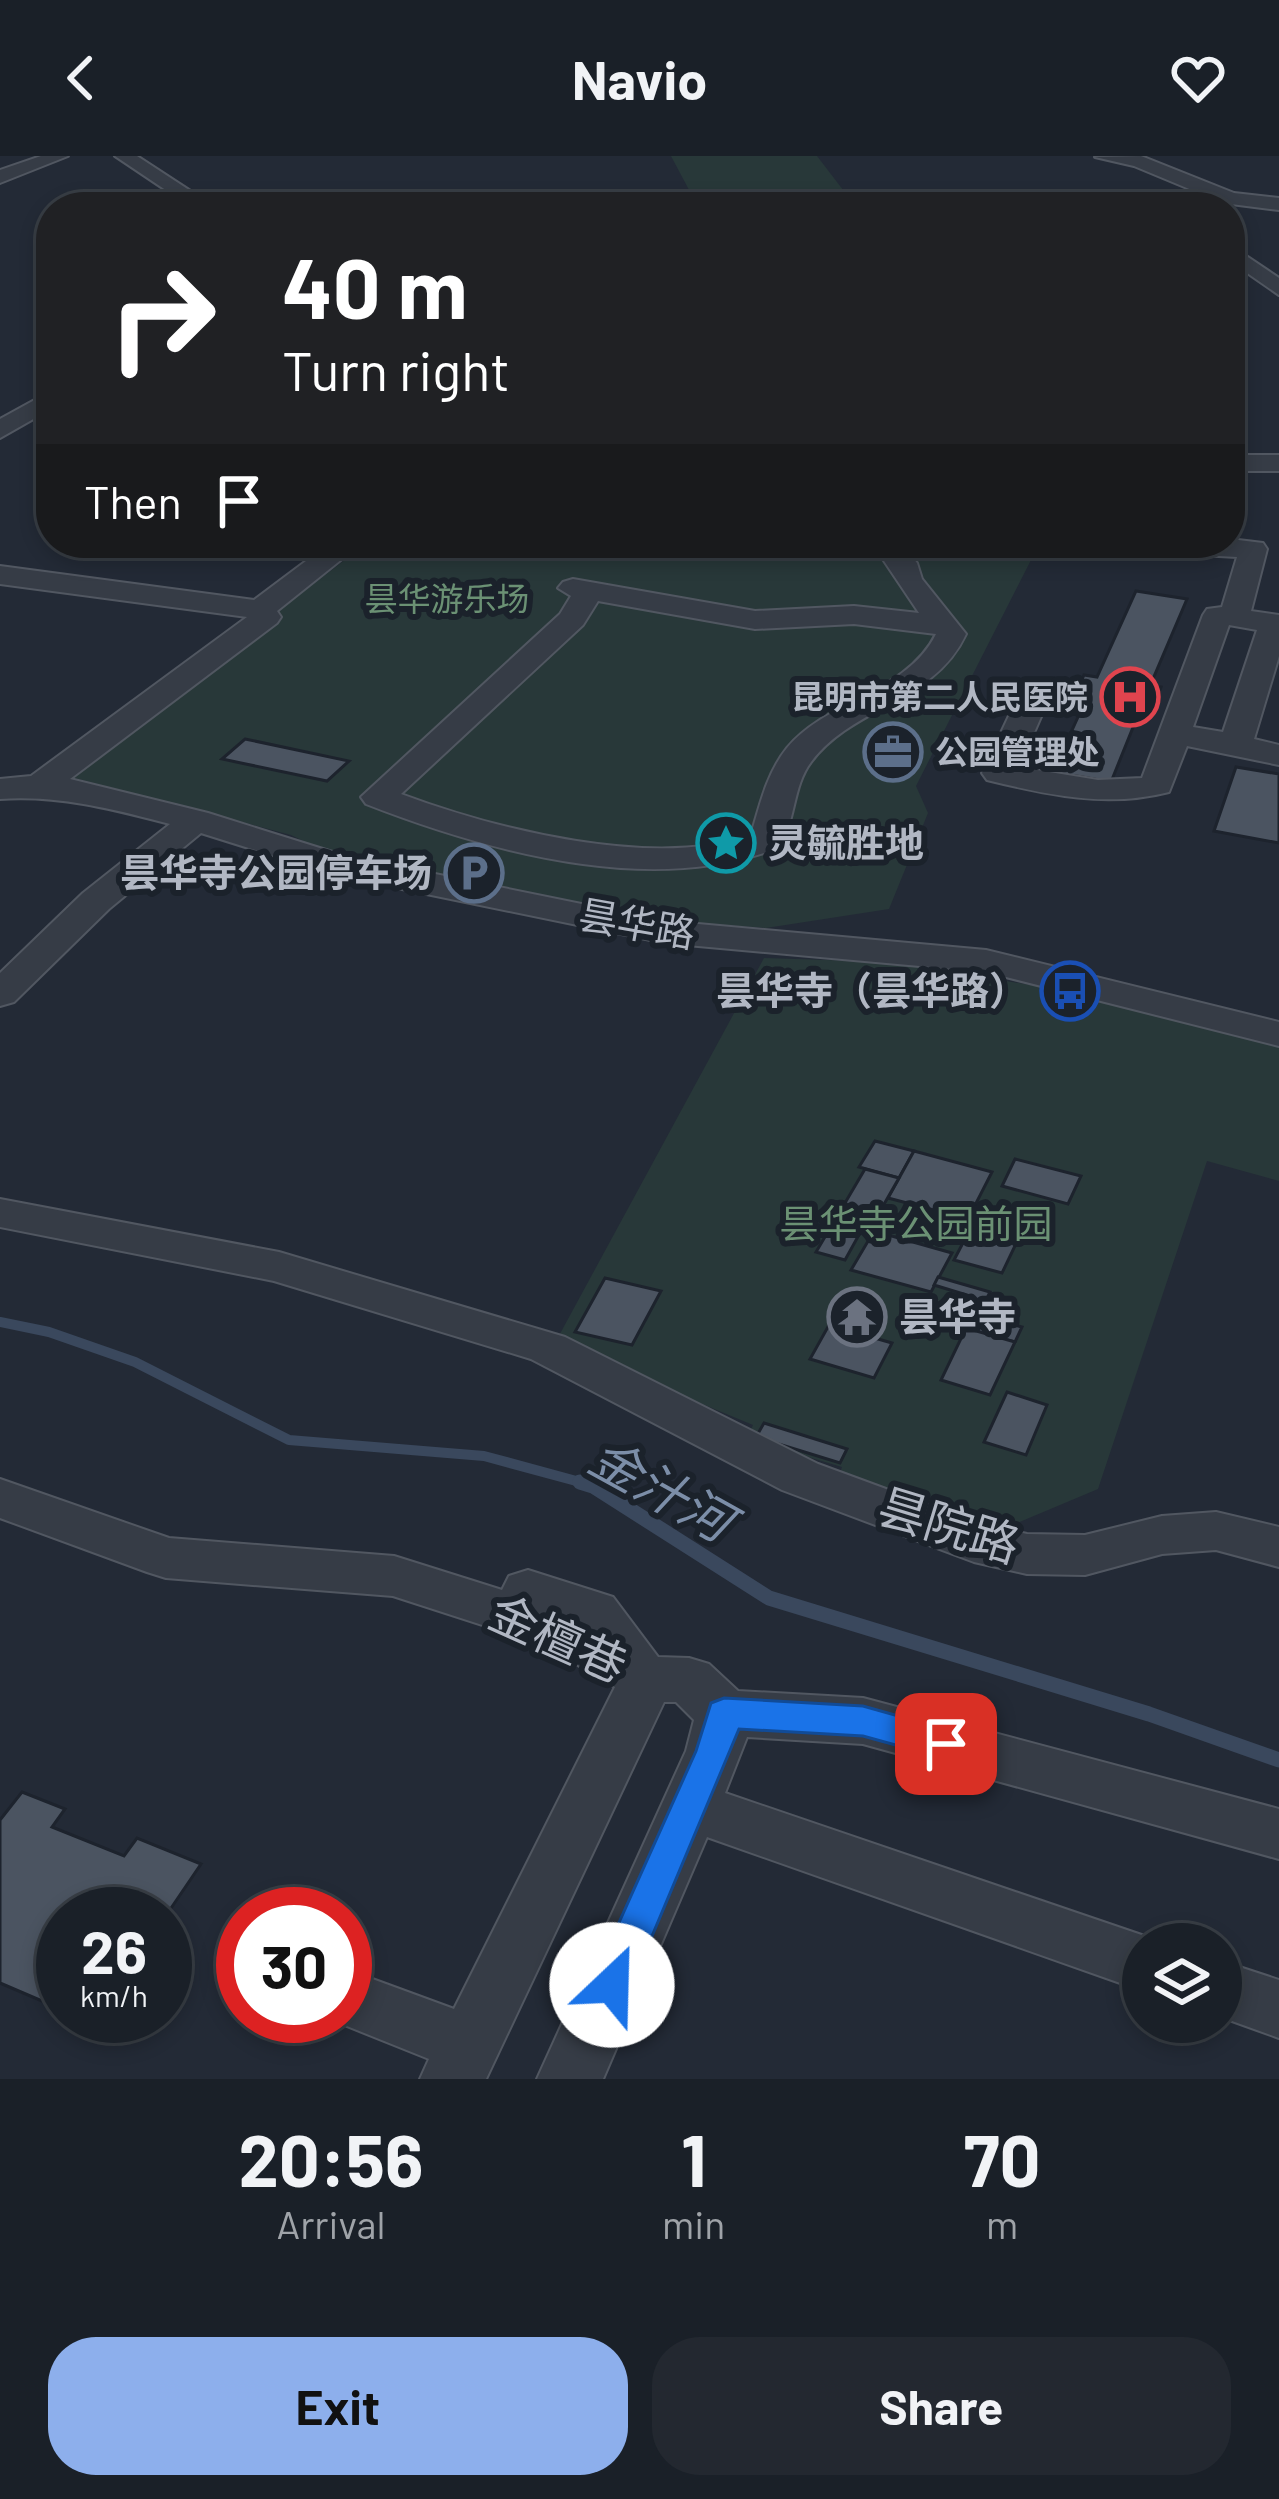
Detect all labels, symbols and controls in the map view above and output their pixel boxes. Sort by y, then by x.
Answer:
icon: back [48,45,114,111]
icon: heart [1165,45,1231,111]
text: Navio [572,46,707,111]
text: 40 m [282,235,468,336]
icon: right [84,240,240,396]
text: Turn right [282,337,510,402]
icon: arrive [206,468,272,534]
text: Then [84,474,182,528]
park label: 昙华游乐场 [365,578,530,618]
hospital icon: 昆明市第二人民医院 [1099,666,1161,728]
place label: 昆明市第二人民医院 [791,676,1088,716]
office icon: 公园管理处 [862,721,924,783]
place label: 公园管理处 [935,731,1100,771]
place icon: 灵毓胜地 [695,812,757,874]
place label: 灵毓胜地 [768,818,924,865]
parking icon: 昙华寺公园停车场 [443,842,505,904]
place label: 昙华寺公园停车场 [120,848,432,895]
street label: 昙华路 [576,889,699,956]
bus stop icon: 昙华寺（昙华路） [1039,960,1101,1022]
place label: 昙华寺（昙华路） [716,966,1028,1013]
park label: 昙华寺公园前园 [779,1199,1053,1246]
temple icon: 昙华寺 [826,1286,888,1348]
place label: 昙华寺 [899,1292,1016,1339]
water label: 金汁河 [581,1424,752,1556]
street label: 昙院路 [872,1475,1027,1573]
street label: 金檀巷 [481,1581,636,1693]
pin [895,1693,997,1795]
icon: arrive [913,1711,979,1777]
speed limit sign: 30 [216,1887,372,2043]
text: 26 [81,1914,147,1986]
position arrow [549,1922,675,2048]
map controls [1122,1923,1242,2043]
button: layers [1122,1923,1242,2043]
text: km/h [80,1977,148,2013]
text: 20:56 [238,2115,424,2201]
text: 1 [681,2115,706,2201]
text: 70 [964,2115,1041,2201]
text: Arrival [277,2200,386,2247]
text: min [662,2200,725,2247]
text: m [986,2200,1018,2247]
button: Exit [48,2337,628,2475]
button: Share [652,2337,1231,2475]

